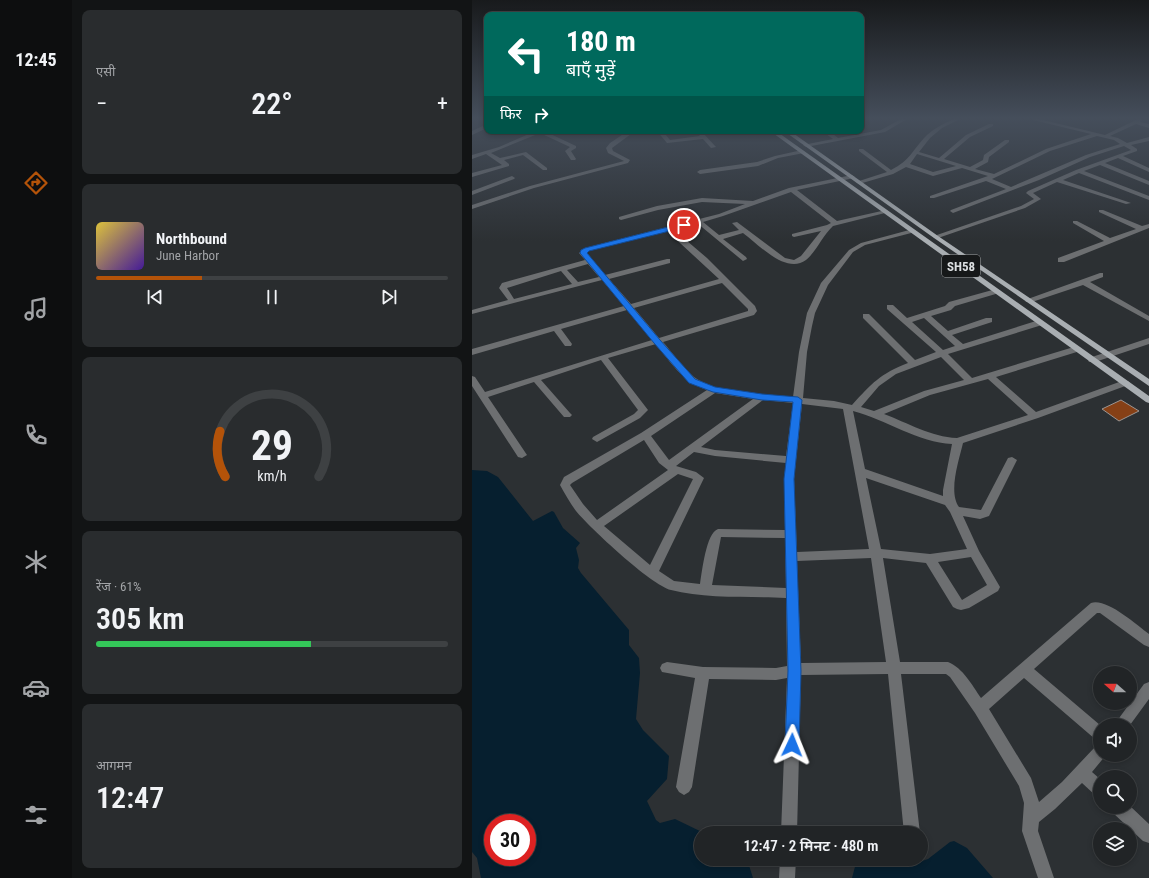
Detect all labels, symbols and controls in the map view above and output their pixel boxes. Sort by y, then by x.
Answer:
text: 180 m [566,25,636,58]
icon: left [500,28,552,80]
text: 12:45 [15,49,57,70]
text: बाएँ मुड़ें [566,59,615,80]
text: एसी [96,64,115,79]
text: 22° [251,86,293,121]
text: − [96,91,107,116]
text: + [437,91,448,116]
icon: right [530,104,552,126]
text: फिर [500,105,522,123]
icon: directions [22,169,50,197]
pin [667,208,701,242]
icon: arrive [673,214,695,236]
text: Northbound [156,230,227,248]
text: June Harbor [156,248,219,263]
road number: SH58 [942,255,980,277]
icon: previous [144,286,166,308]
icon: pause [261,286,283,308]
icon: next [378,286,400,308]
icon: music [22,295,50,323]
icon: phone [22,421,50,449]
text: 29 [251,421,293,470]
text: km/h [257,468,287,484]
icon: climate [22,548,50,576]
text: रेंज · 61% [96,579,141,594]
text: 305 km [96,601,185,636]
north arrow [1093,666,1137,710]
map controls [1093,666,1137,866]
icon: car [22,674,50,702]
button: sound [1093,718,1137,762]
position arrow [771,724,813,766]
text: आगमन [96,758,132,773]
button: search [1093,770,1137,814]
text: 12:47 [96,780,164,815]
icon: filters [22,801,50,829]
speed limit sign: 30 [484,814,536,866]
button: layers [1093,822,1137,866]
text: 12:47 · 2 मिनट · 480 m [744,837,878,855]

